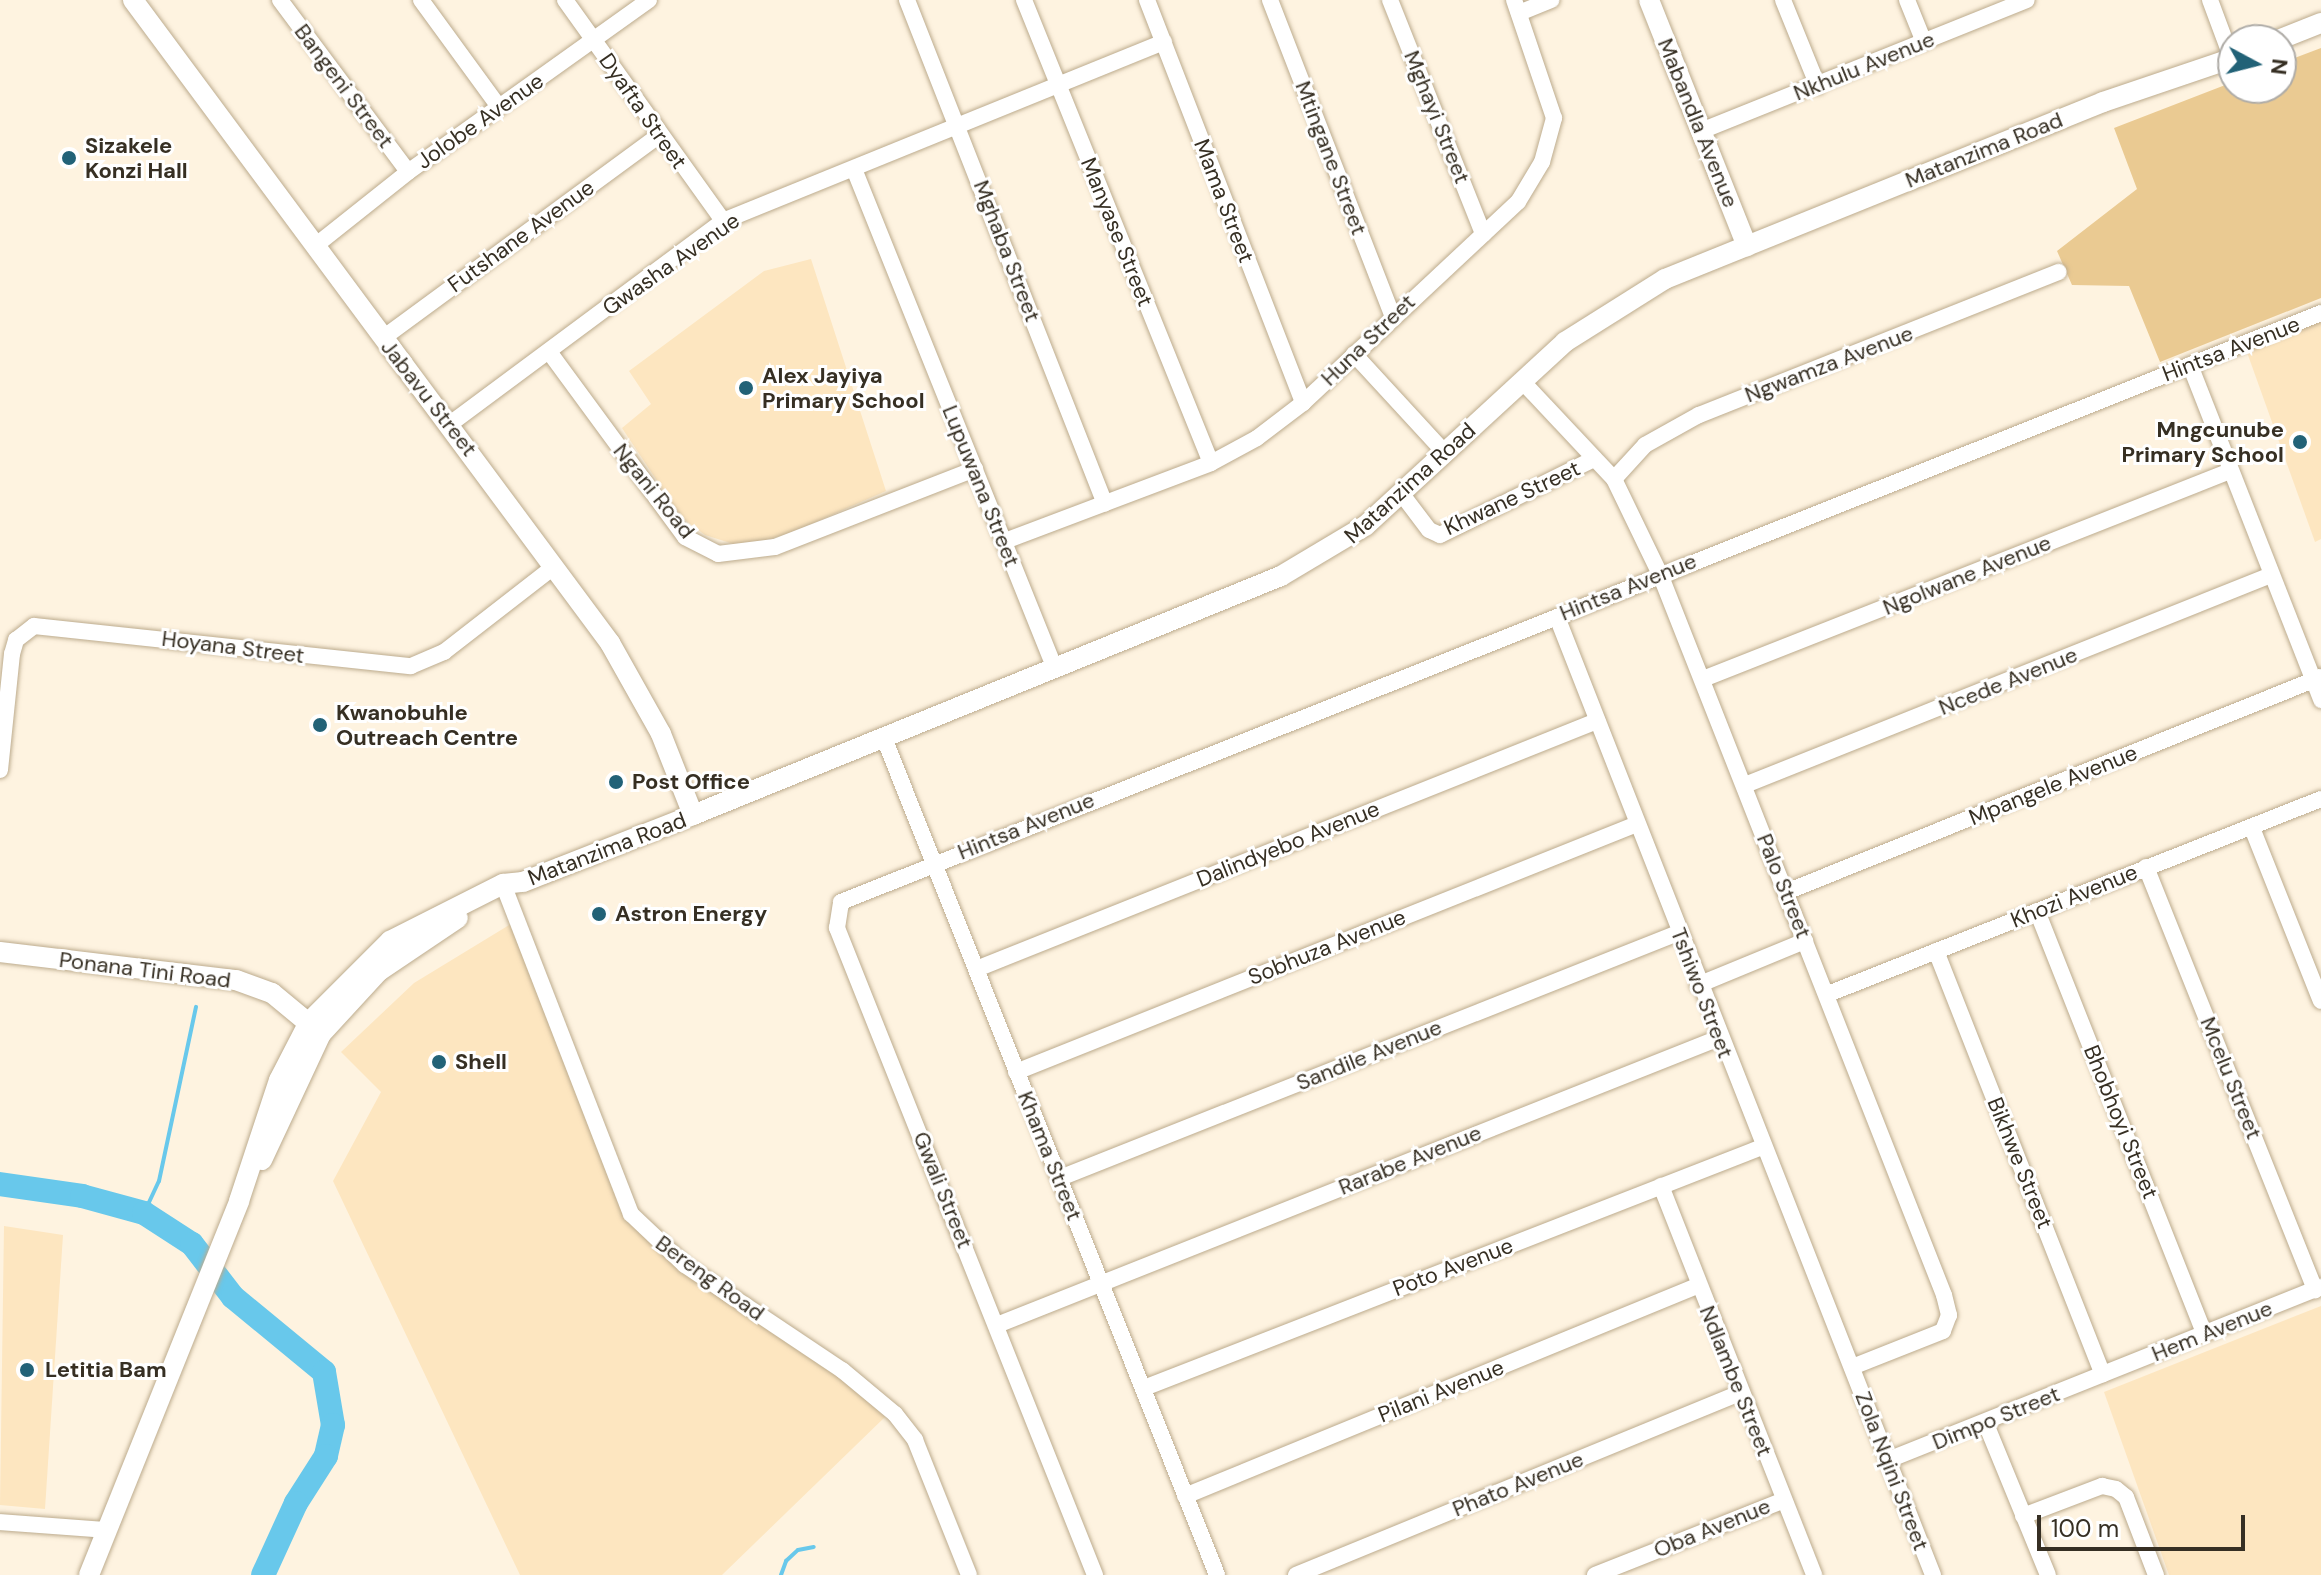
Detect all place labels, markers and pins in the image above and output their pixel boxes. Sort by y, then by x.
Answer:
place label: Sizakele Konzi Hall [85,132,188,184]
marker: Sizakele Konzi Hall [60,149,78,167]
place label: Alex Jayiya Primary School [762,362,925,414]
marker: Alex Jayiya Primary School [737,379,755,397]
place label: Mngcunube Primary School [2121,416,2284,468]
marker: Mngcunube Primary School [2291,433,2309,451]
place label: Kwanobuhle Outreach Centre [336,699,518,750]
marker: Kwanobuhle Outreach Centre [311,716,329,734]
place label: Post Office [632,769,750,795]
marker: Post Office [607,773,625,791]
place label: Astron Energy [615,901,767,927]
marker: Astron Energy [590,905,608,923]
place label: Shell [455,1049,507,1075]
marker: Shell [430,1053,448,1071]
place label: Letitia Bam [45,1357,167,1383]
marker: Letitia Bam [16,1359,38,1381]

